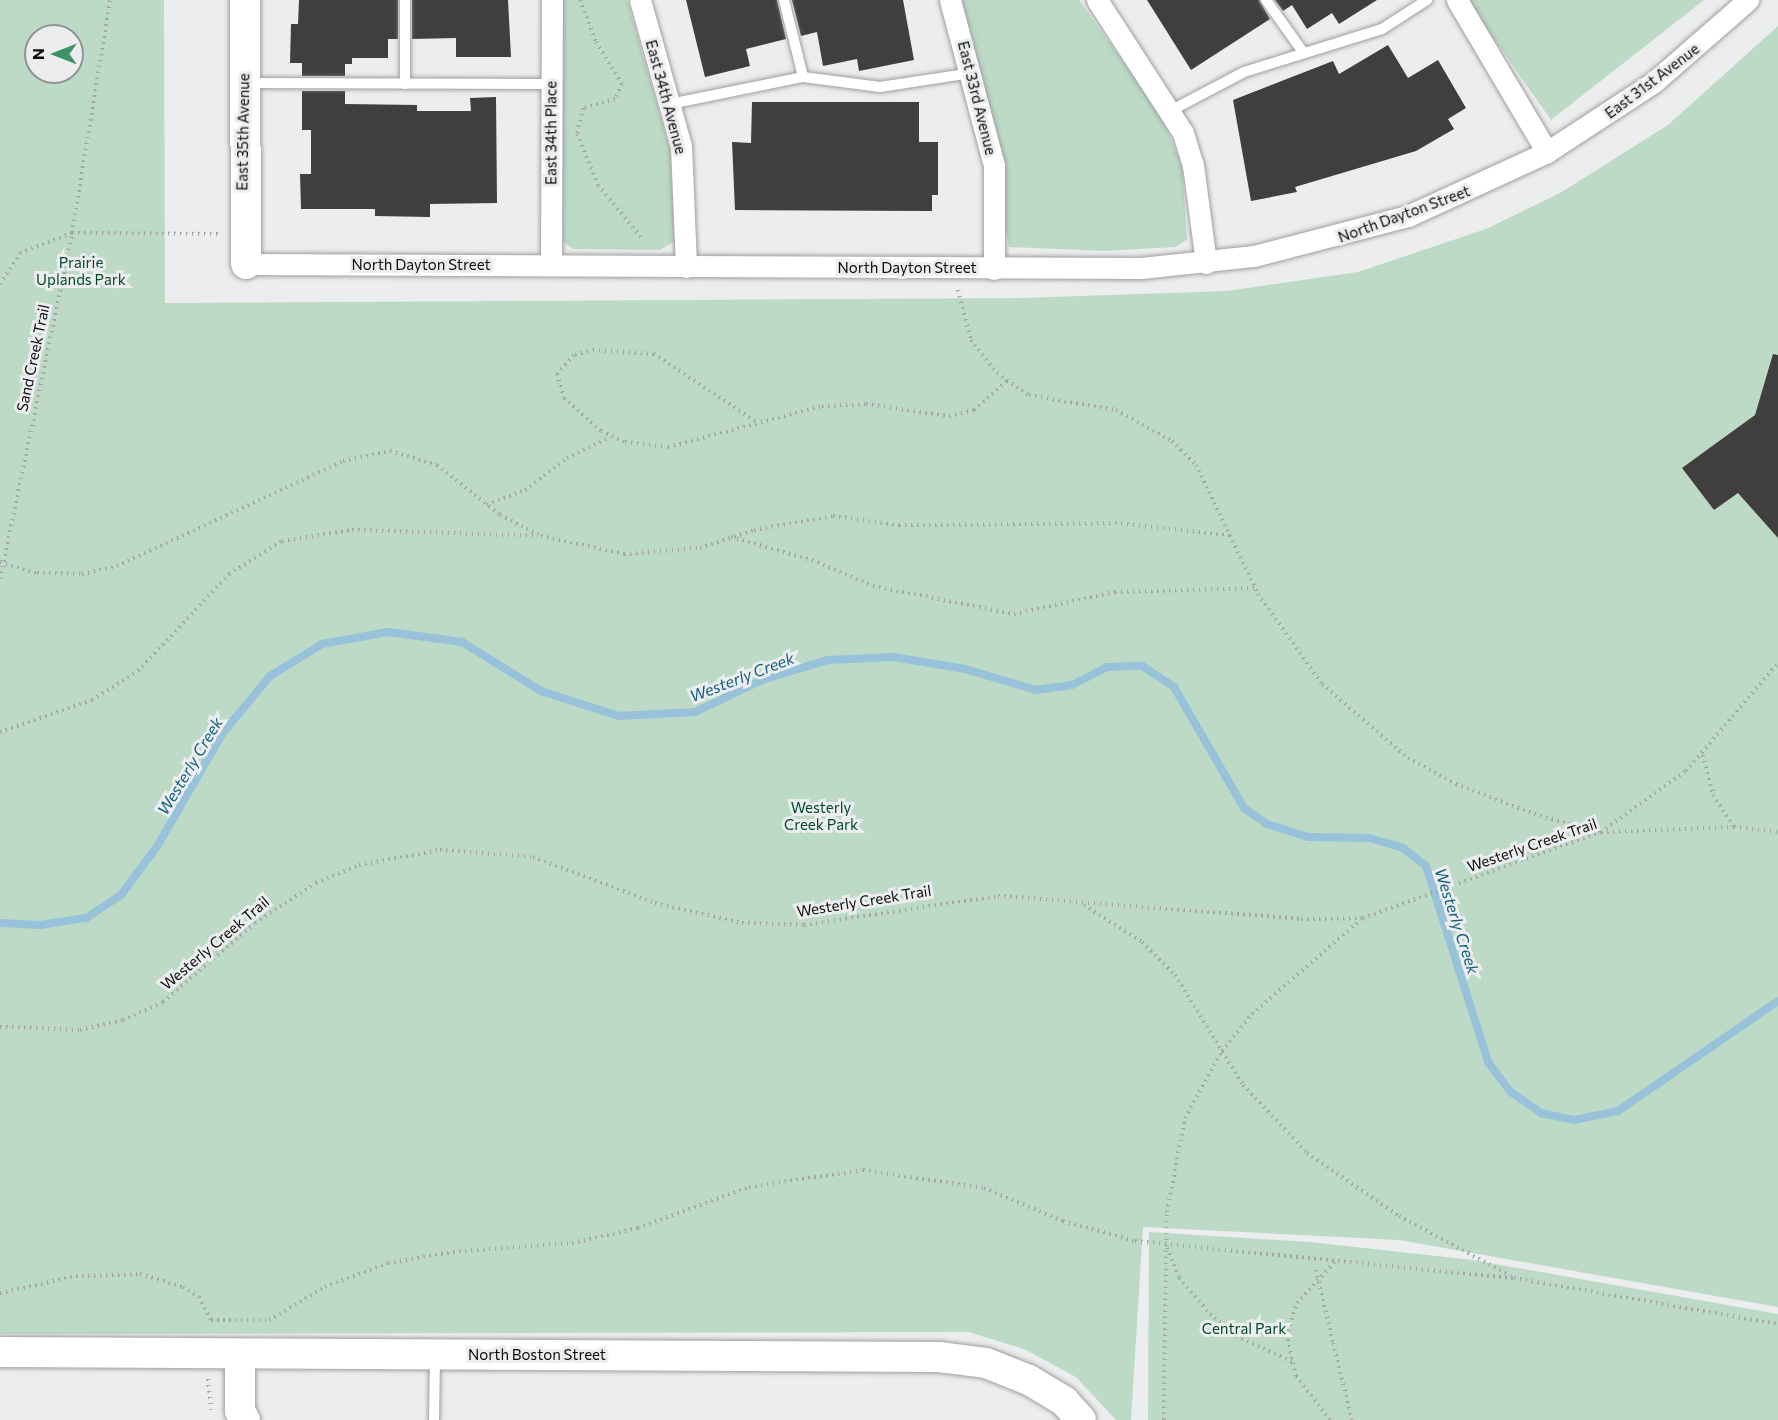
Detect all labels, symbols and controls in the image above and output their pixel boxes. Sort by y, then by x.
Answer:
north arrow [24,24,84,84]
street label: East 34th Avenue [642,38,690,156]
street label: East 33rd Avenue [954,39,1000,157]
street label: East 31st Avenue [1601,40,1703,122]
text: N [28,48,47,60]
street label: East 35th Avenue [233,73,253,191]
street label: East 34th Place [542,81,560,185]
street label: North Dayton Street [1336,182,1472,246]
park label: Prairie Uplands Park [36,253,126,288]
street label: North Dayton Street [351,256,491,274]
street label: North Dayton Street [837,259,977,277]
street label: Sand Creek Trail [13,303,53,413]
water label: Westerly Creek [687,648,797,706]
water label: Westerly Creek [153,714,227,818]
park label: Westerly Creek Park [784,798,858,833]
street label: Westerly Creek Trail [1465,814,1599,876]
water label: Westerly Creek [1431,866,1483,976]
street label: Westerly Creek Trail [795,881,933,921]
street label: Westerly Creek Trail [157,892,273,994]
park label: Central Park [1202,1320,1286,1338]
street label: North Boston Street [468,1346,606,1364]

